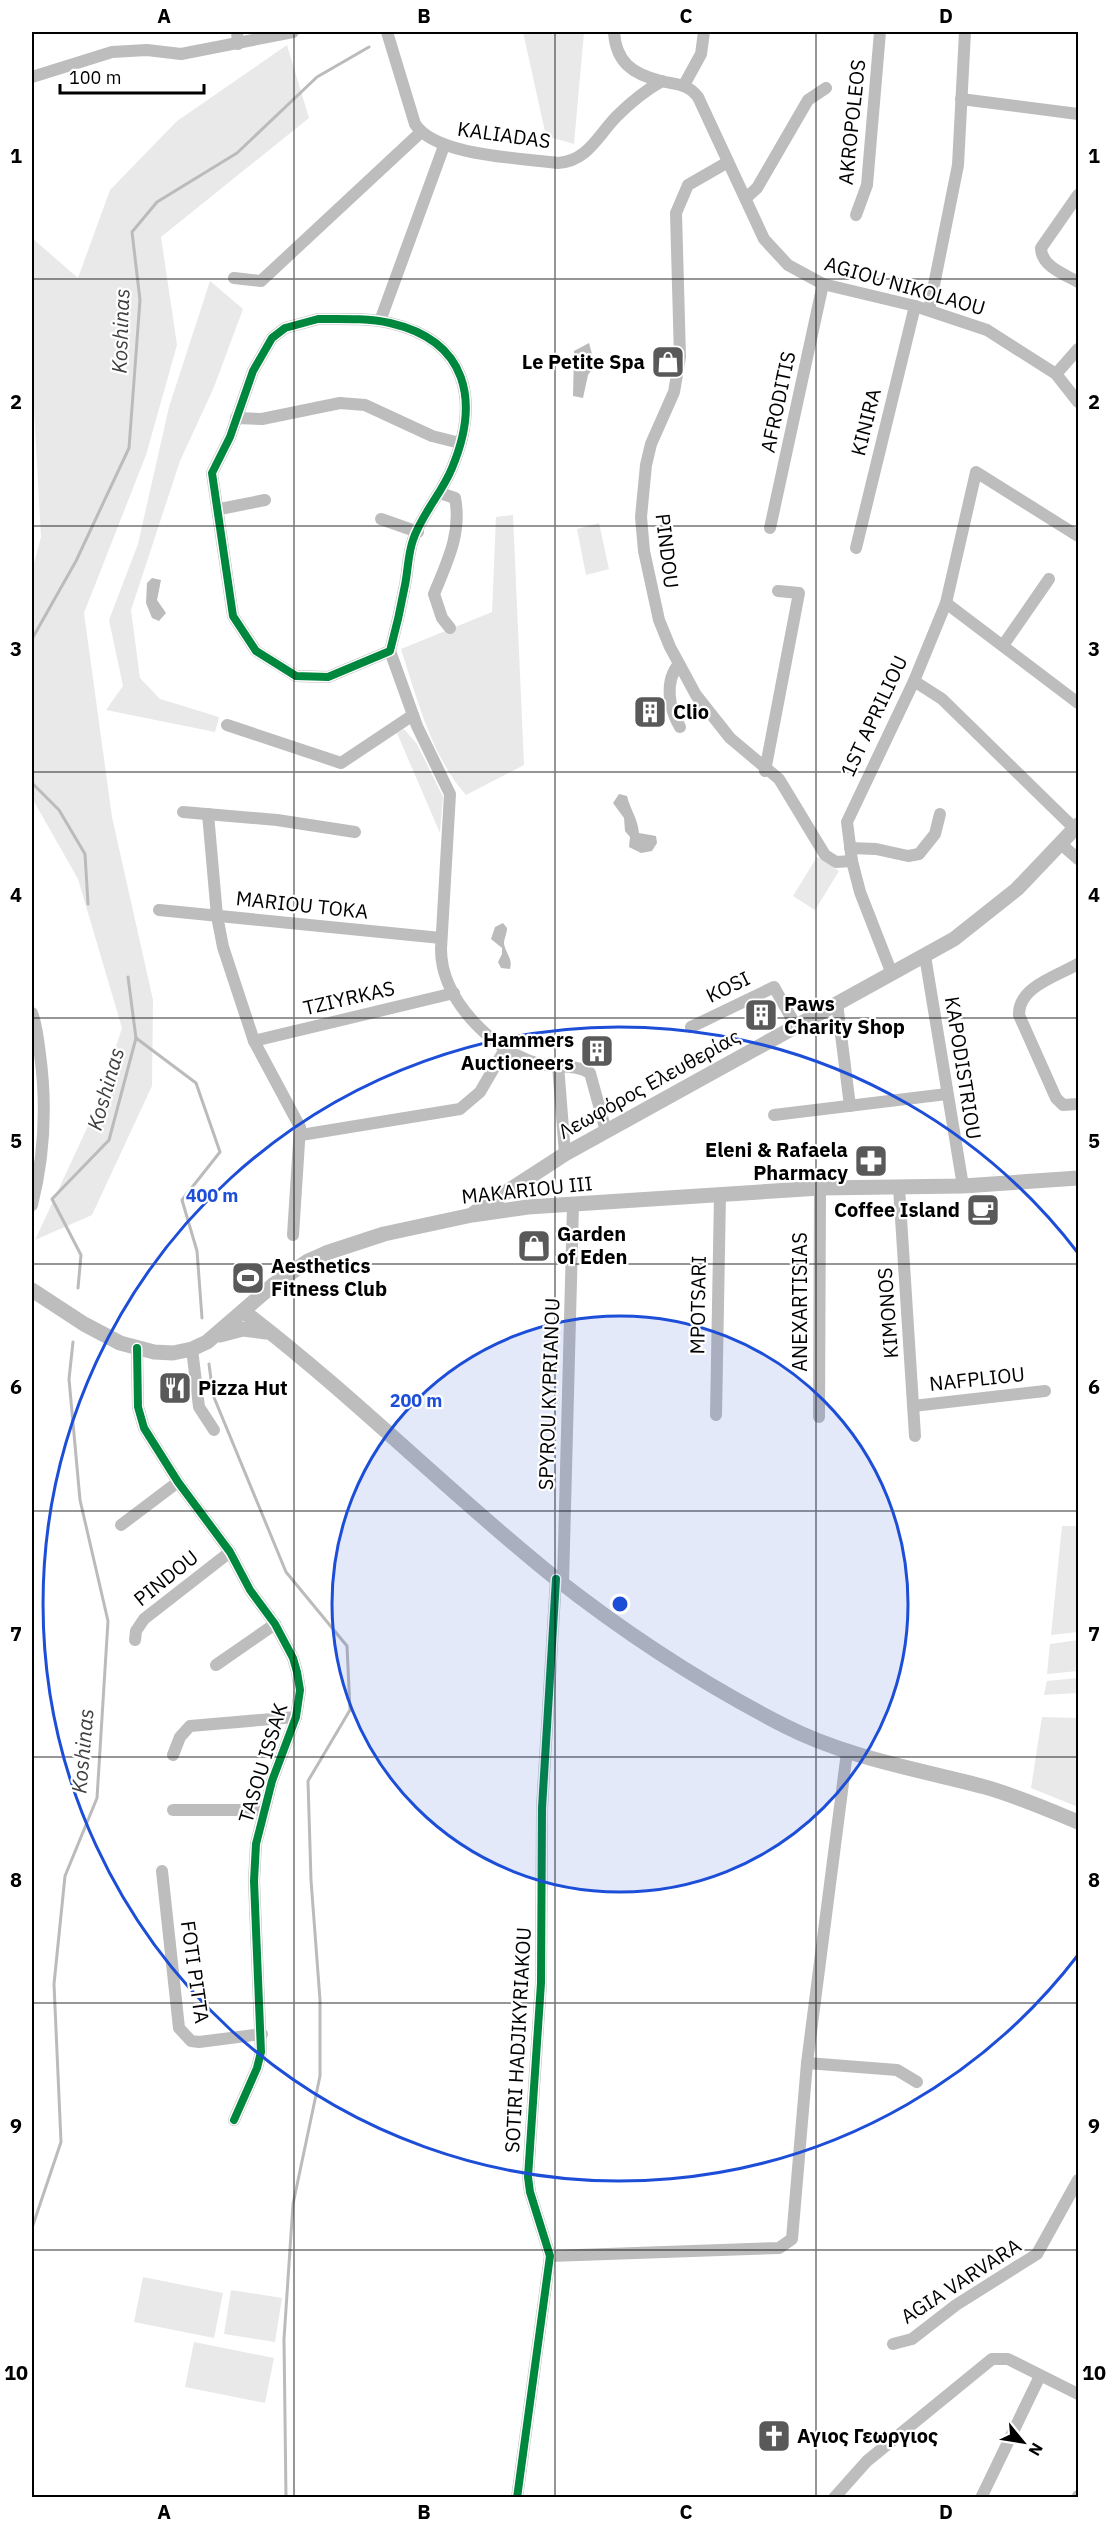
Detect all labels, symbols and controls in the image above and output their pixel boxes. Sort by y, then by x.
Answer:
text: A [157,2,171,29]
text: B [417,2,431,29]
text: C [679,2,693,29]
text: D [939,2,953,29]
scale bar [60,57,204,95]
street label: AKROPOLEOS [831,58,872,186]
text: 100 m [69,66,121,89]
street label: KALIADAS [456,115,552,154]
text: 1 [10,142,22,169]
text: 1 [1088,142,1100,169]
street label: AGIOU NIKOLAOU [822,250,989,321]
water label: Koshinas [105,288,135,374]
shop icon: Le Petite Spa [650,344,686,380]
place label: Le Petite Spa [522,348,645,375]
street label: AFRODITIS [754,349,801,455]
street label: KINIRA [844,385,887,458]
text: 2 [10,388,22,415]
text: 2 [1088,388,1100,415]
street label: PINDOU [650,512,685,590]
text: 3 [10,635,22,662]
text: 3 [1088,635,1100,662]
street label: 1ST APRILIOU [834,651,913,781]
building icon: Clio [632,694,668,730]
place label: Clio [673,698,709,725]
text: 4 [10,881,22,908]
text: 4 [1088,881,1100,908]
street label: MARIOU TOKA [235,884,370,925]
street label: KOSI [701,964,754,1009]
street label: TZIYRKAS [301,974,397,1021]
place label: Paws Charity Shop [784,990,905,1040]
street label: KAPODISTRIOU [939,994,988,1141]
building icon: Paws Charity Shop [743,997,779,1033]
street label: Λεωφόρος Ελευθερίας [553,1022,745,1145]
place label: Hammers Auctioneers [461,1026,574,1076]
building icon: Hammers Auctioneers [579,1033,615,1069]
water label: Koshinas [80,1044,130,1133]
text: 5 [10,1127,22,1154]
text: 5 [1088,1127,1100,1154]
place label: Eleni & Rafaela Pharmacy [705,1136,848,1186]
pharmacy icon: Eleni & Rafaela Pharmacy [853,1143,889,1179]
street label: MAKARIOU III [460,1169,594,1210]
text: 400 m [186,1184,238,1207]
cafe icon: Coffee Island [965,1192,1001,1228]
place label: Coffee Island [834,1196,960,1223]
place label: Garden of Eden [557,1220,627,1270]
shop icon: Garden of Eden [516,1228,552,1264]
street label: ANEXARTISIAS [786,1232,813,1372]
place label: Aesthetics Fitness Club [271,1252,387,1302]
street label: MPOTSARI [683,1255,712,1355]
sports icon: Aesthetics Fitness Club [230,1260,266,1296]
street label: KIMONOS [871,1267,904,1359]
street label: SPYROU KYPRIANOU [532,1297,565,1491]
street label: NAFPLIOU [928,1360,1026,1397]
restaurant icon: Pizza Hut [157,1370,193,1406]
text: 6 [10,1373,22,1400]
text: 6 [1088,1373,1100,1400]
place label: Pizza Hut [198,1374,288,1401]
text: 200 m [390,1389,442,1412]
street label: PINDOU [128,1543,203,1612]
centre of rings [610,1594,630,1614]
text: 7 [10,1620,22,1647]
text: 7 [1088,1620,1100,1647]
street label: TASOU ISSAK [232,1700,294,1826]
water label: Koshinas [64,1707,100,1794]
text: 8 [10,1866,22,1893]
text: 8 [1088,1866,1100,1893]
street label: FOTI PITTA [175,1919,216,2025]
street label: SOTIRI HADJIKYRIAKOU [498,1926,537,2154]
text: 9 [10,2112,22,2139]
text: 9 [1088,2112,1100,2139]
street label: AGIA VARVARA [895,2232,1026,2330]
text: 10 [4,2359,28,2386]
text: 10 [1082,2359,1106,2386]
north arrow [993,2412,1053,2472]
church icon: Αγιος Γεωργιος [756,2418,792,2454]
place label: Αγιος Γεωργιος [797,2422,938,2449]
text: N [1024,2439,1048,2460]
text: A [157,2498,171,2525]
text: B [417,2498,431,2525]
text: C [679,2498,693,2525]
text: D [939,2498,953,2525]

